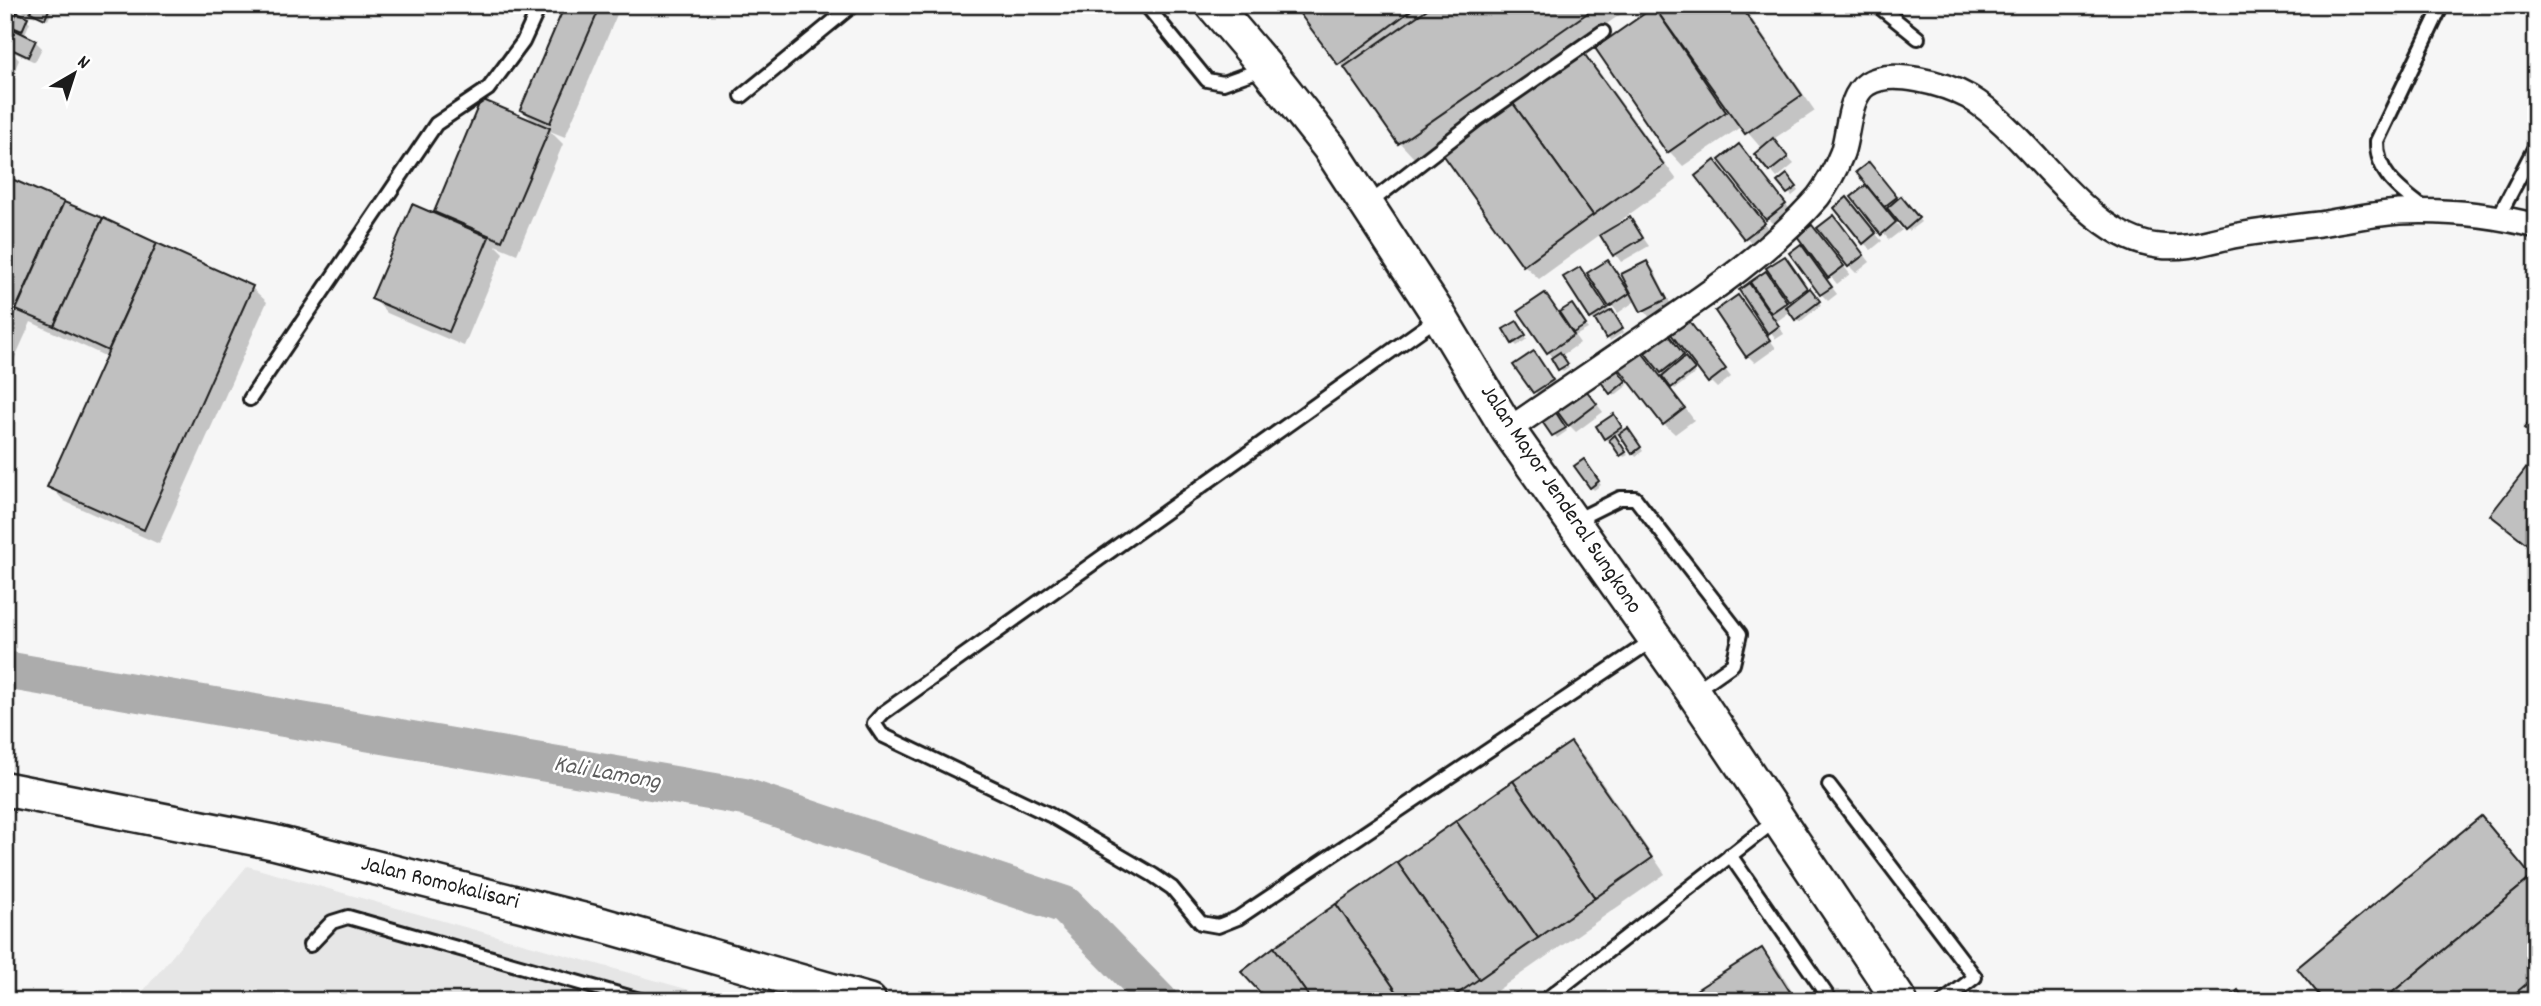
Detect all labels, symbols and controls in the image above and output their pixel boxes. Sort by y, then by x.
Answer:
north arrow [38,38,108,108]
text: N [70,50,95,77]
street label: Jalan Mayor Jenderal Sungkono [1471,379,1649,621]
water label: Kali Lamong [551,748,664,800]
street label: Jalan Romokalisari [357,848,523,920]

